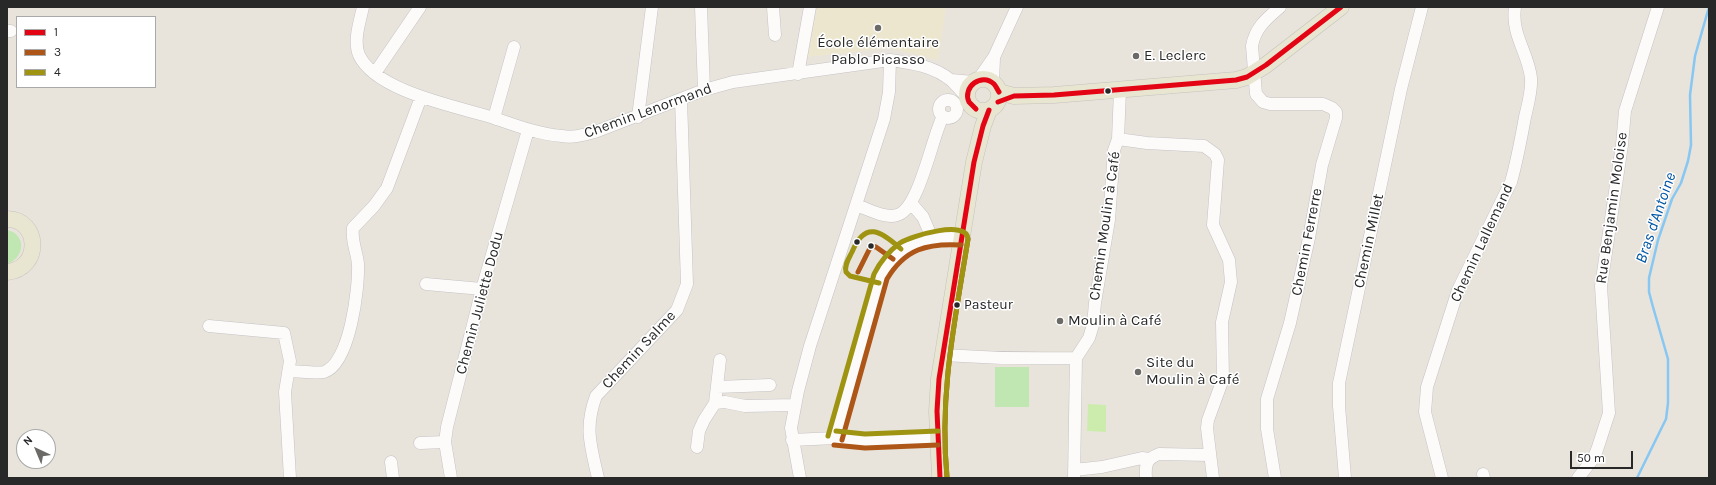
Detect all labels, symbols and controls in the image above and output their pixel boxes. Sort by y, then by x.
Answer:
legend [16,16,156,88]
marker: École élémentaire Pablo Picasso [873,23,883,33]
text: 1 [54,25,58,39]
place label: École élémentaire Pablo Picasso [817,34,939,69]
text: 3 [54,45,61,59]
place label: E. Leclerc [1144,47,1206,65]
marker: E. Leclerc [1131,51,1141,61]
text: 4 [54,65,61,79]
street label: Chemin Lenormand [582,80,714,142]
unlabelled marker [1103,86,1113,96]
street label: Rue Benjamin Moloise [1592,131,1632,285]
street label: Chemin Moulin à Café [1086,150,1124,302]
water label: Bras d'Antoine [1632,170,1680,266]
street label: Chemin Lallemand [1447,181,1517,305]
street label: Chemin Ferrerre [1288,187,1326,297]
street label: Chemin Millet [1350,192,1388,290]
street label: Chemin Juliette Dodu [452,230,508,376]
unlabelled marker [852,237,862,247]
unlabelled marker [866,241,876,251]
place label: Pasteur [964,297,1013,313]
marker: Pasteur [952,300,962,310]
street label: Chemin Salme [598,307,680,393]
place label: Moulin à Café [1068,312,1161,330]
marker: Moulin à Café [1055,316,1065,326]
place label: Site du Moulin à Café [1146,354,1239,389]
marker: Site du Moulin à Café [1133,367,1143,377]
north arrow [16,429,56,469]
text: N [21,433,35,448]
scale bar [1572,443,1635,469]
text: 50 m [1577,451,1605,465]

